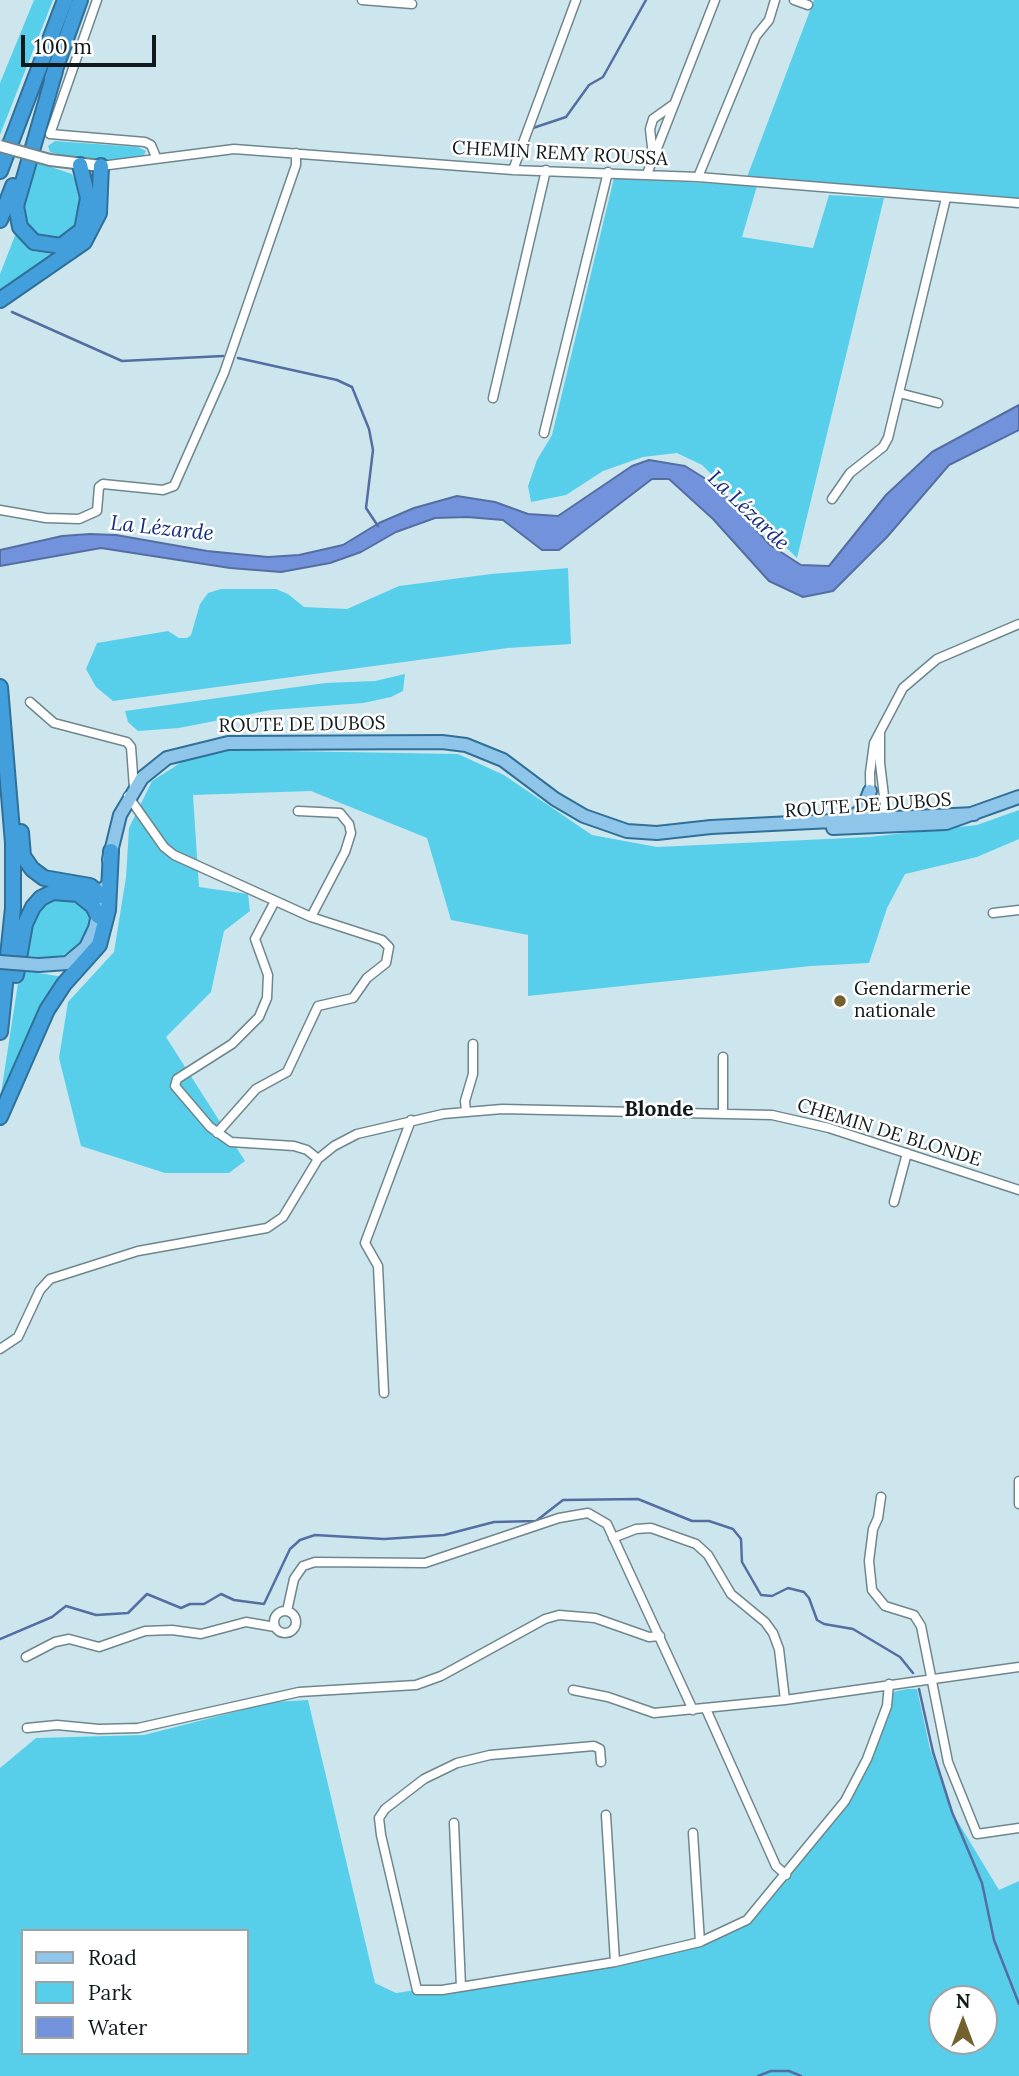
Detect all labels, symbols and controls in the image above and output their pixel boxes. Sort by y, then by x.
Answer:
scale bar [24,21,159,65]
text: 100 m [34,33,92,60]
street label: CHEMIN REMY ROUSSA [452,137,668,171]
water label: La Lézarde [702,466,794,556]
water label: La Lézarde [109,511,215,547]
street label: ROUTE DE DUBOS [218,712,386,738]
street label: ROUTE DE DUBOS [784,789,952,823]
place label: Gendarmerie nationale [854,979,971,1023]
marker: Gendarmerie nationale [832,993,848,1009]
street label: CHEMIN DE BLONDE [794,1094,984,1172]
district label: Blonde [624,1097,694,1123]
legend [21,1929,248,2055]
text: Road [88,1944,137,1971]
text: Park [88,1979,132,2006]
north arrow [928,1985,998,2055]
text: N [956,1989,970,2013]
text: Water [88,2014,147,2041]

